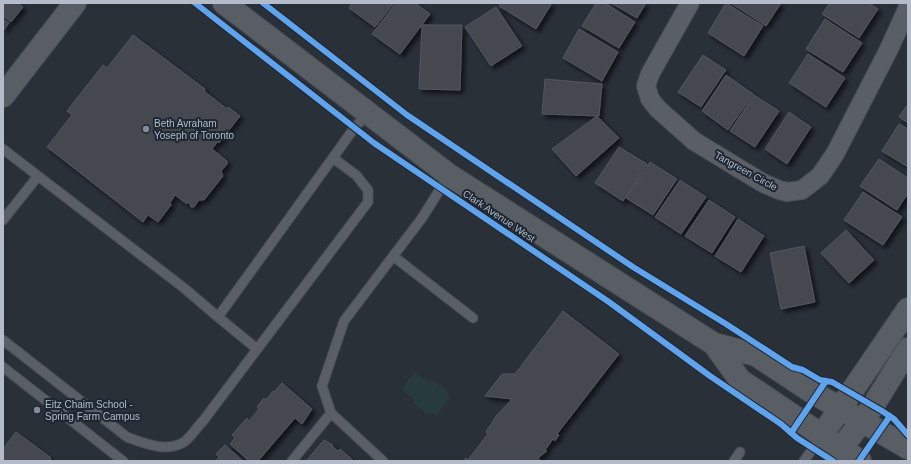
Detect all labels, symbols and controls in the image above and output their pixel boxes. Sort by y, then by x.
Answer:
place label: Beth Avraham Yoseph of Toronto [154,118,235,141]
marker: Beth Avraham Yoseph of Toronto [141,124,151,134]
street label: Tangreen Circle [713,149,780,193]
street label: Clark Avenue West [461,188,537,244]
place label: Eitz Chaim School - Spring Farm Campus [45,399,140,422]
marker: Eitz Chaim School - Spring Farm Campus [32,405,42,415]

